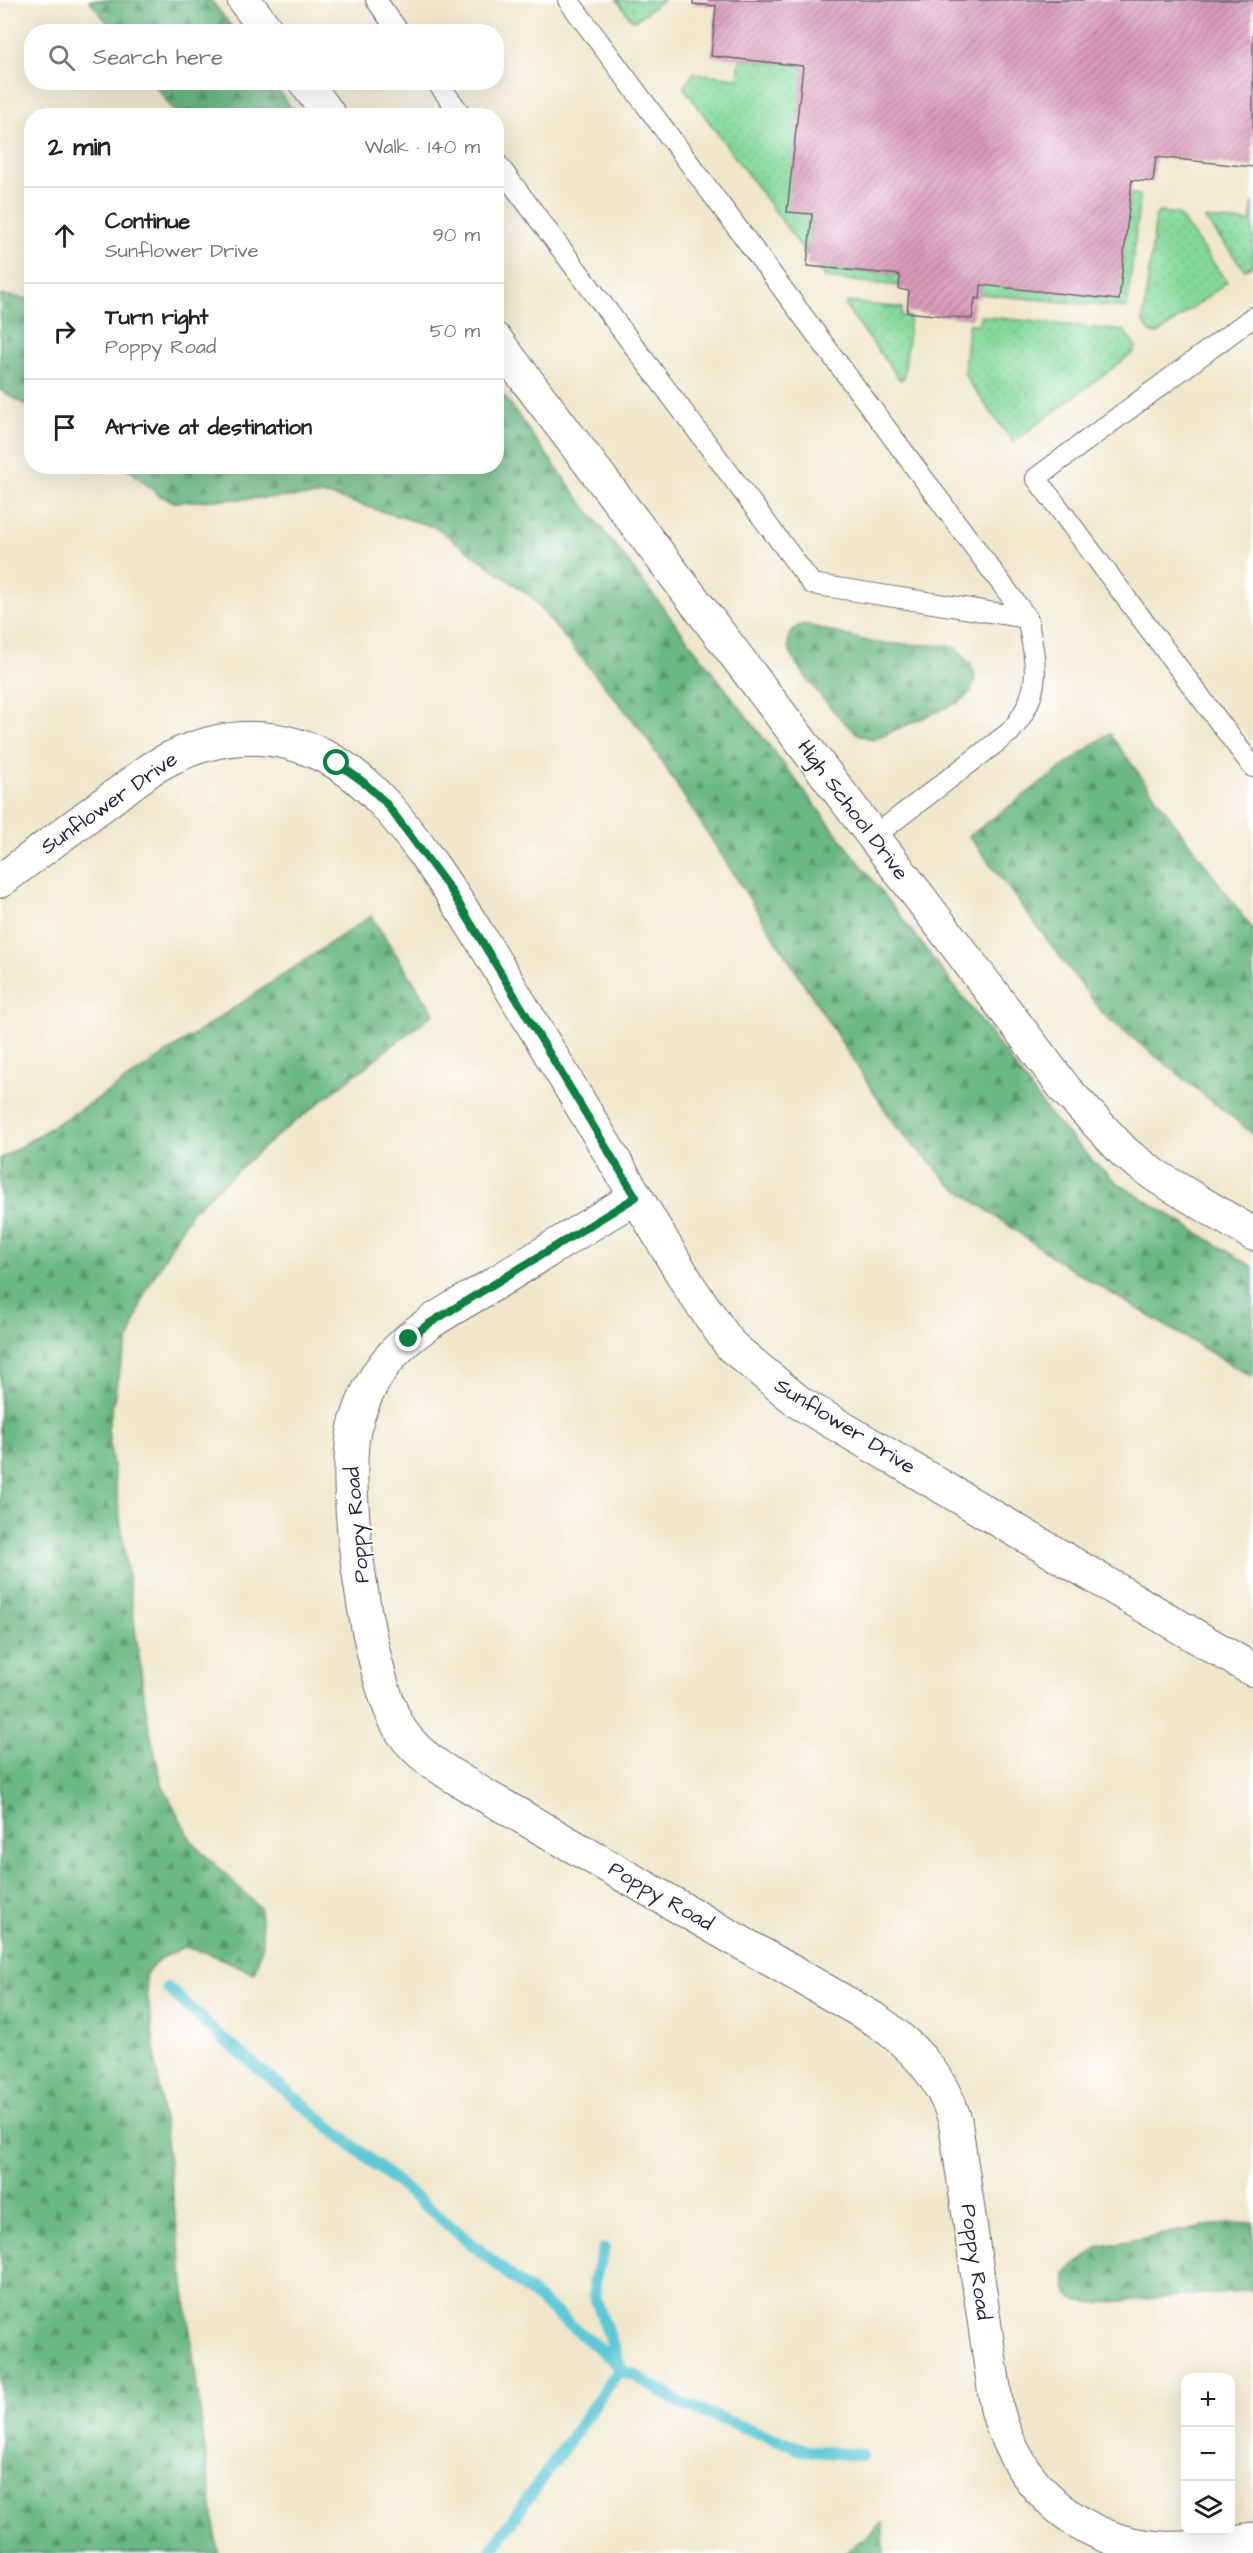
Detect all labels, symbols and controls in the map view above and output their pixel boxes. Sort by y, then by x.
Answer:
search box [24,24,504,90]
icon: search [45,41,78,74]
text: Search here [93,42,223,73]
text: 2 min [48,129,110,165]
text: Walk · 140 m [364,133,480,161]
text: Continue [105,206,190,237]
icon: ahead [48,219,81,252]
text: 90 m [432,221,480,249]
text: Sunflower Drive [105,237,259,265]
text: Turn right [105,302,208,333]
icon: right [48,315,81,348]
text: 50 m [430,317,480,345]
text: Poppy Road [105,333,216,361]
icon: arrive [48,411,81,444]
text: Arrive at destination [105,412,312,443]
street label: High School Drive [789,734,915,887]
street label: Sunflower Drive [35,745,183,861]
route start [323,749,349,775]
route end [395,1325,421,1351]
street label: Sunflower Drive [769,1371,921,1481]
street label: Poppy Road [337,1465,379,1584]
street label: Poppy Road [602,1854,719,1940]
street label: Poppy Road [952,2202,999,2322]
map controls [1181,2373,1235,2535]
button: + [1181,2373,1235,2427]
button: − [1181,2427,1235,2481]
button: layers [1181,2481,1235,2535]

